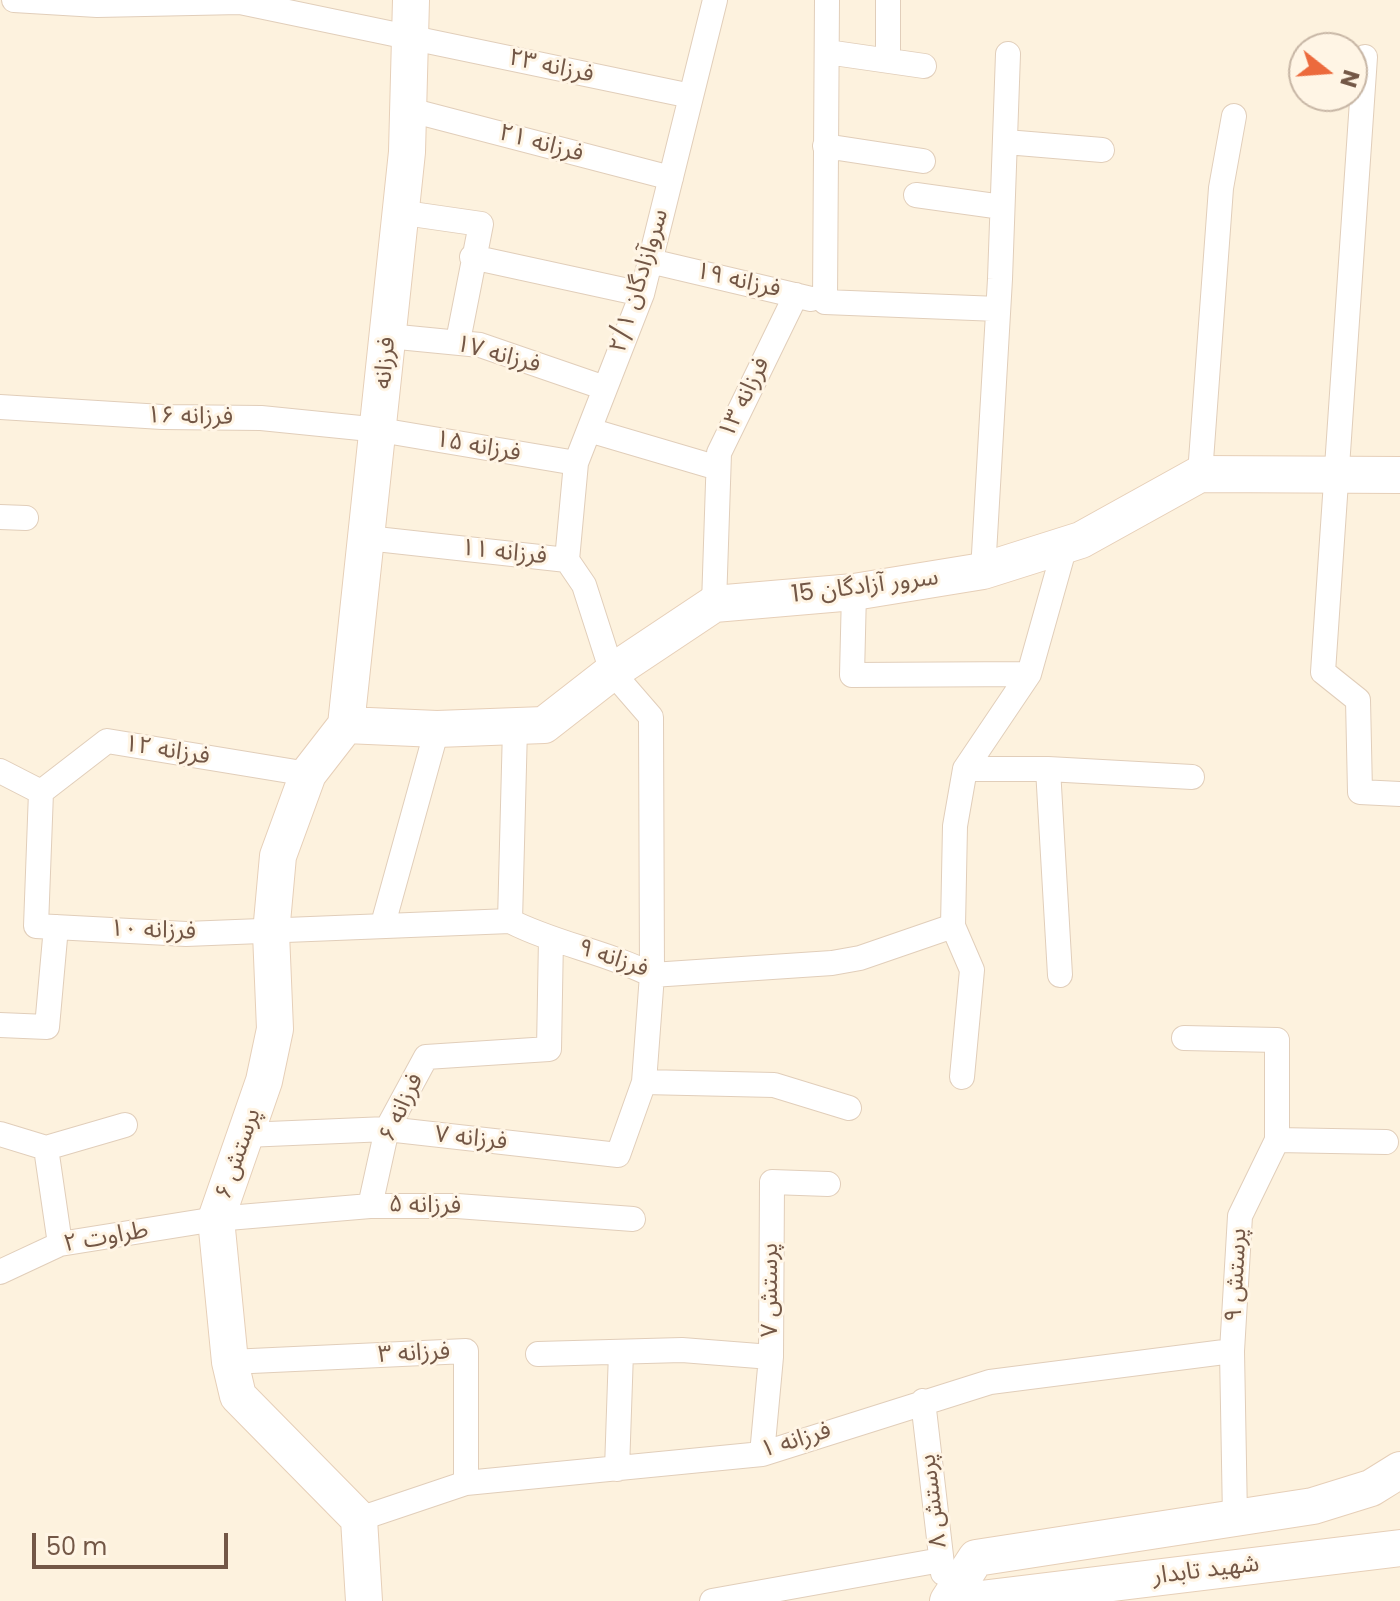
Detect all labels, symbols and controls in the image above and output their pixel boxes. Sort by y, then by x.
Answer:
north arrow [1288,32,1368,112]
street label: فرزانه ۲۳ [506,44,596,90]
text: N [1332,66,1367,91]
street label: فرزانه ۲۱ [496,119,586,169]
street label: ۲/۱ سروآزادگان [604,206,676,356]
street label: فرزانه ۱۹ [693,257,783,305]
street label: فرزانه ۱۷ [453,330,543,380]
street label: فرزانه [369,336,403,390]
street label: فرزانه ۱۳ [713,353,777,443]
street label: فرزانه ۱۶ [147,402,233,432]
street label: فرزانه ۱۵ [433,425,523,469]
street label: فرزانه ۱۱ [460,534,548,572]
street label: سرور آزادگان 15 [790,564,940,610]
street label: فرزانه ۱۲ [122,730,212,772]
street label: فرزانه ۱۰ [109,915,197,947]
street label: فرزانه ۹ [574,934,652,984]
street label: فرزانه ۶ [374,1069,430,1147]
street label: پرستش ۶ [210,1105,268,1203]
street label: فرزانه ۷ [433,1121,509,1157]
street label: فرزانه ۵ [389,1191,461,1221]
street label: طراوت ۲ [61,1216,151,1260]
street label: پرستش ۹ [1220,1227,1254,1323]
street label: پرستش ۷ [757,1243,785,1337]
street label: فرزانه ۳ [377,1338,451,1370]
street label: فرزانه ۱ [757,1417,835,1465]
street label: پرستش ۸ [914,1452,954,1550]
scale bar [36,1517,232,1567]
text: 50 m [46,1530,107,1563]
street label: شهید تابدار [1151,1550,1261,1592]

